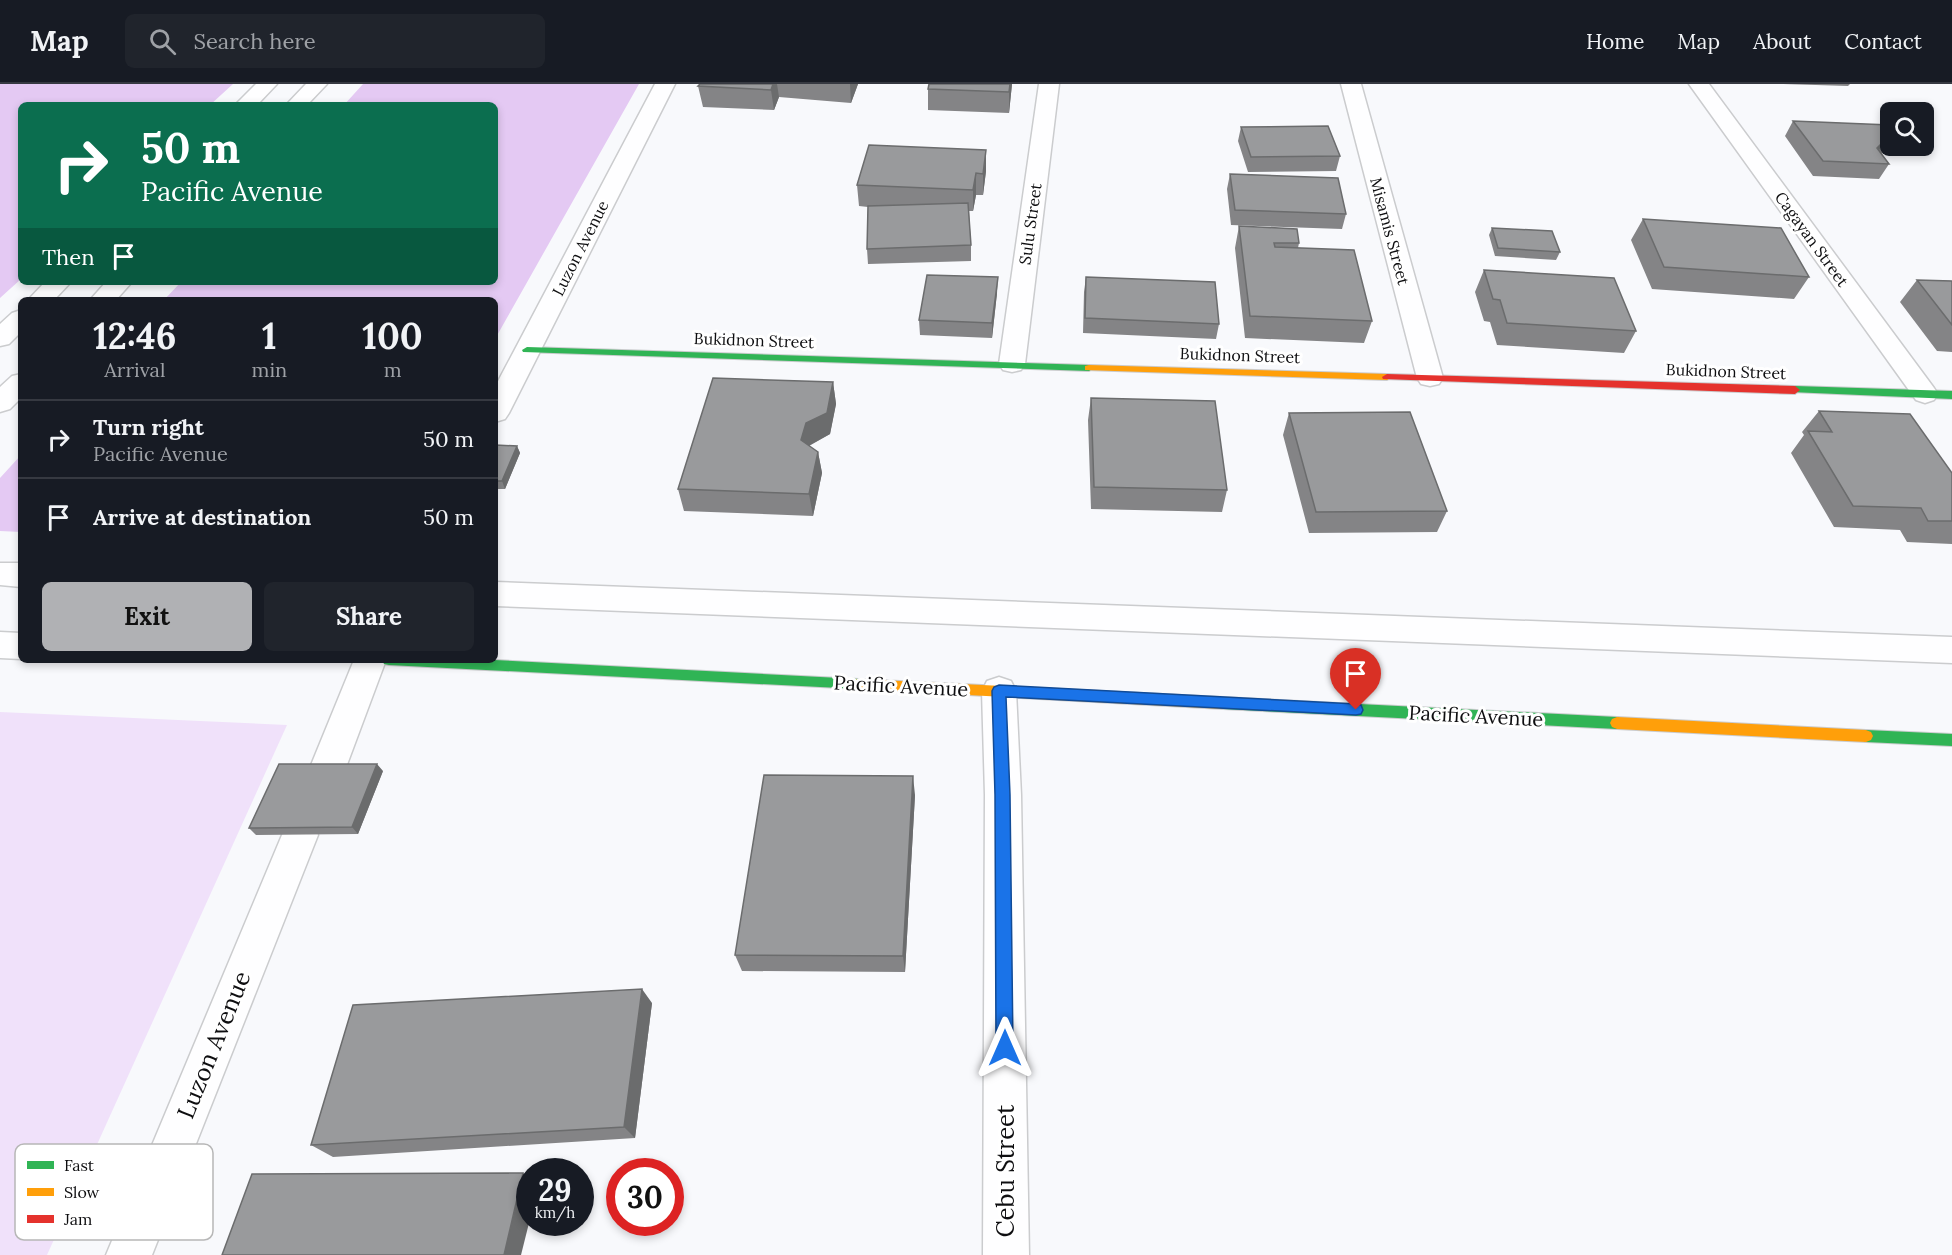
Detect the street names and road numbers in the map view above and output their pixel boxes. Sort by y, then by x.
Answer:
street label: Misamis Street [1366,175,1414,288]
street label: Sulu Street [1014,181,1046,266]
street label: Cagayan Street [1771,188,1854,291]
street label: Luzon Avenue [547,197,613,299]
street label: Bukidnon Street [693,328,815,352]
street label: Bukidnon Street [1179,343,1301,367]
street label: Bukidnon Street [1665,359,1787,383]
street label: Pacific Avenue [833,669,969,702]
street label: Pacific Avenue [1408,699,1544,732]
street label: Luzon Avenue [170,966,257,1123]
street label: Cebu Street [990,1104,1021,1237]

